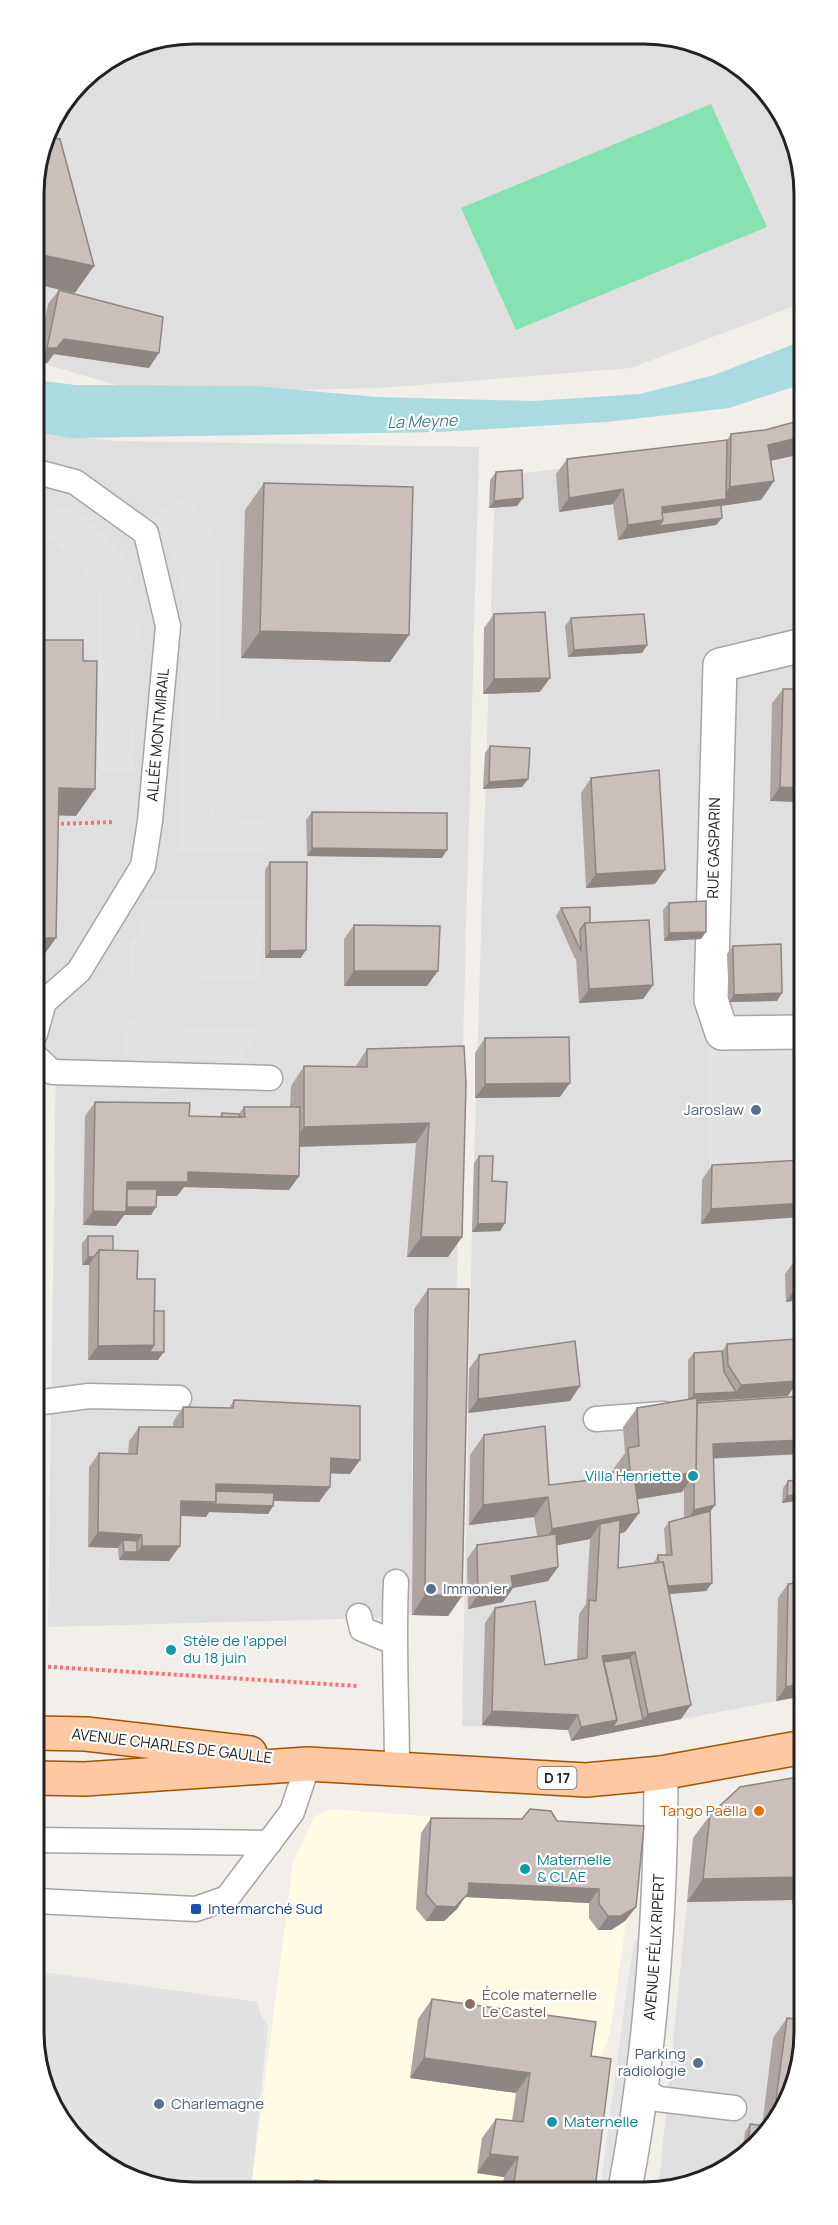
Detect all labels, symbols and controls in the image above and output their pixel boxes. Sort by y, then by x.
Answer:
water label: La Meyne [387,409,459,433]
street label: ALLÉE MONTMIRAIL [141,667,174,803]
street label: RUE GASPARIN [702,797,725,899]
place label: Jaroslaw [684,1099,744,1120]
marker: Jaroslaw [749,1103,763,1117]
place label: Villa Henriette [585,1465,681,1486]
marker: Villa Henriette [686,1469,700,1483]
place label: Immonier [443,1578,508,1599]
marker: Immonier [424,1582,438,1596]
place label: Stèle de l'appel du 18 juin [183,1630,287,1668]
marker: Stèle de l'appel du 18 juin [164,1643,178,1657]
street label: AVENUE CHARLES DE GAULLE [71,1723,274,1768]
road number: D 17 [538,1767,576,1789]
place label: Tango Paëlla [660,1800,747,1821]
marker: Tango Paëlla [752,1804,766,1818]
place label: Maternelle & CLAE [537,1849,611,1887]
marker: Maternelle & CLAE [518,1862,532,1876]
street label: AVENUE FÉLIX RIPERT [638,1873,669,2021]
place label: Intermarché Sud [208,1898,323,1919]
marker: Intermarché Sud [189,1902,203,1916]
place label: École maternelle Le Castel [482,1984,597,2022]
marker: École maternelle Le Castel [463,1997,477,2011]
place label: Parking radiologie [618,2043,686,2081]
marker: Parking radiologie [691,2056,705,2070]
place label: Charlemagne [171,2093,264,2114]
marker: Charlemagne [152,2097,166,2111]
place label: Maternelle [564,2111,638,2132]
marker: Maternelle [545,2115,559,2129]

